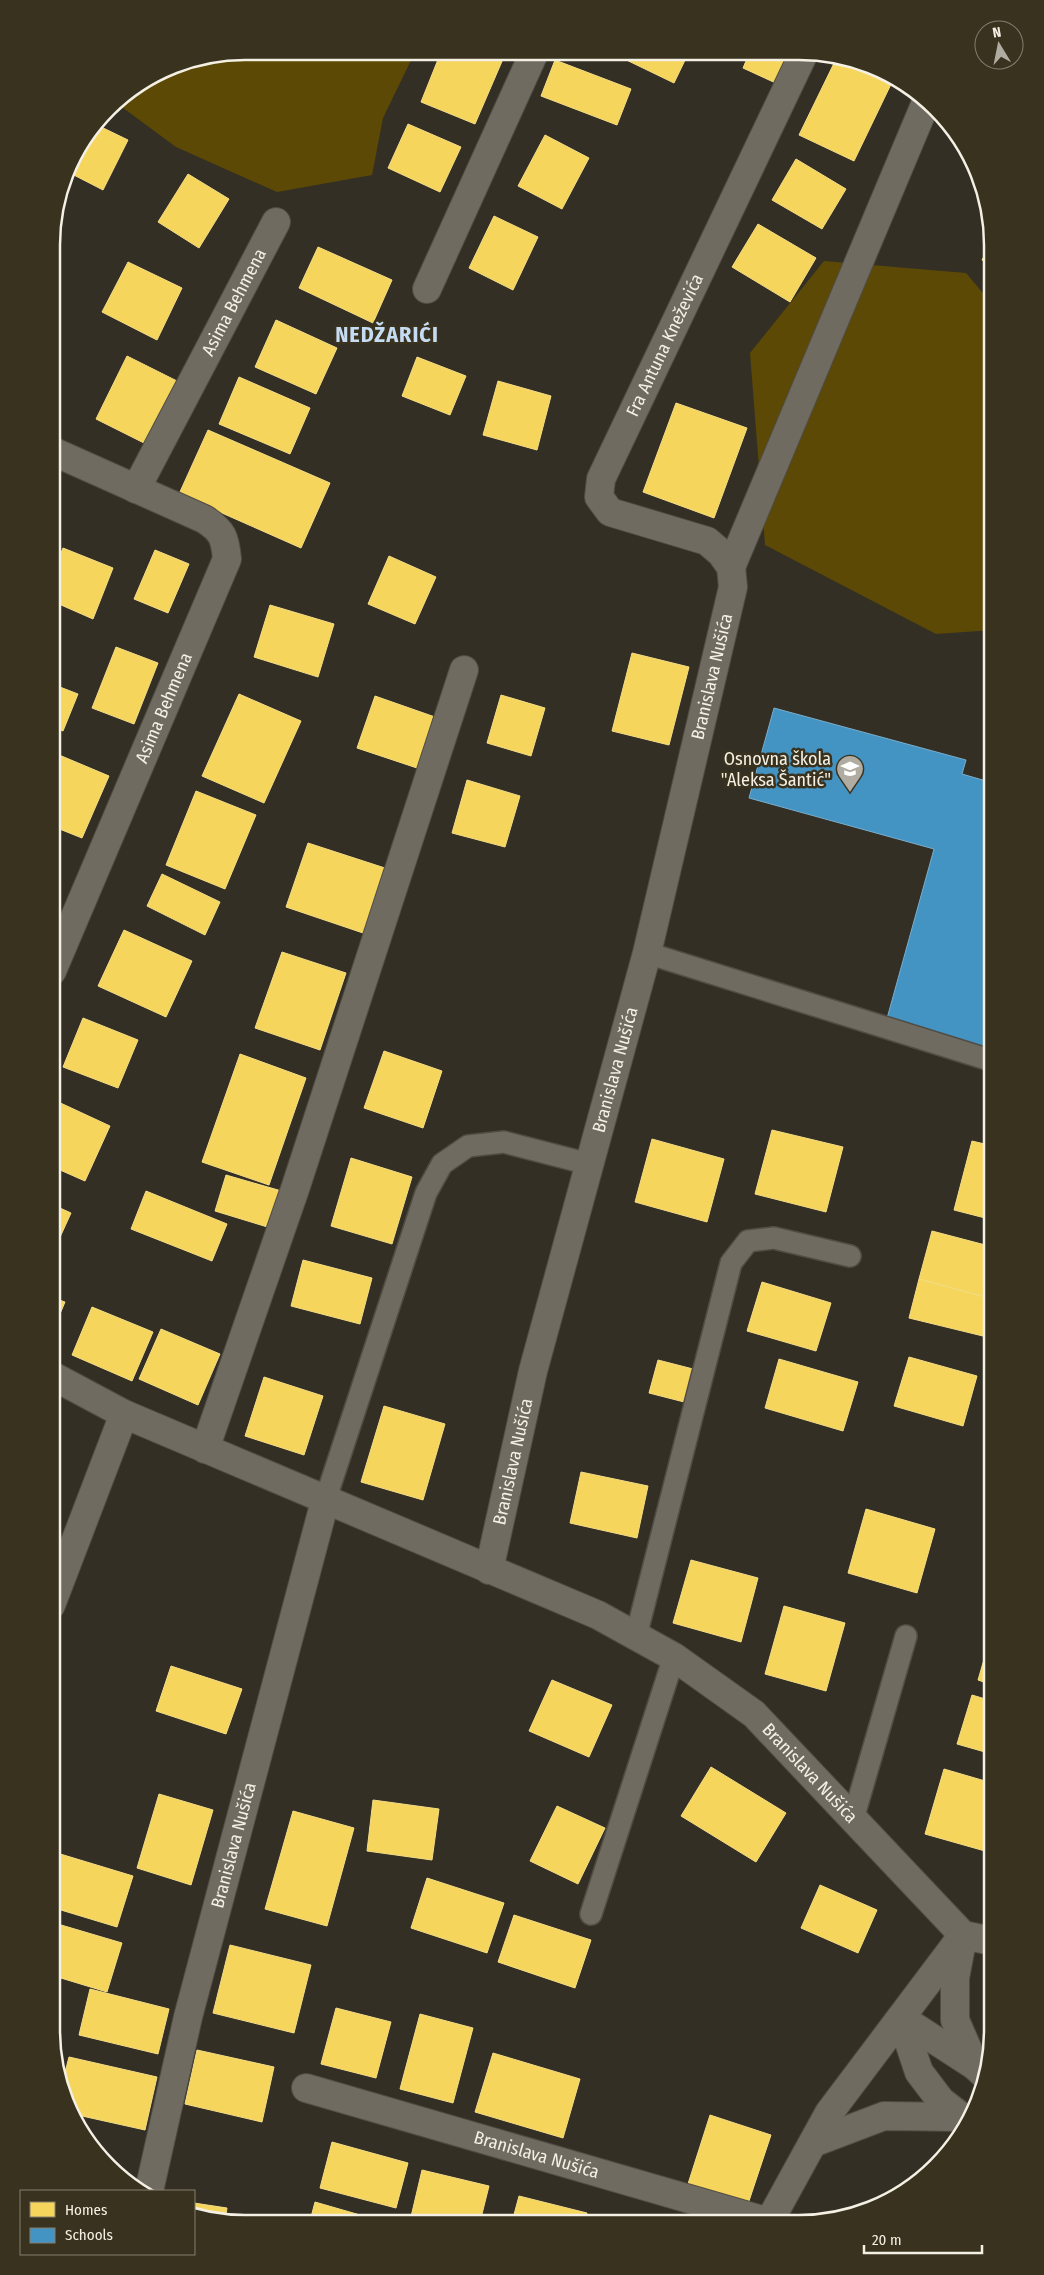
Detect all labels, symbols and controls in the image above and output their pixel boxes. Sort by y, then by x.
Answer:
north arrow [974,20,1024,70]
text: N [991,24,1002,42]
street label: Asima Behmena [197,245,271,359]
street label: Fra Antuna Kneževića [621,270,708,420]
district label: NEDŽARIĆI [335,321,439,348]
street label: Branislava Nušića [686,611,737,742]
street label: Asima Behmena [131,649,197,766]
place label: Osnovna škola "Aleksa Šantić" [721,748,831,791]
school or university icon: Osnovna škola "Aleksa Šantić" [835,754,865,793]
street label: Branislava Nušića [588,1004,643,1135]
street label: Branislava Nušića [488,1396,538,1527]
street label: Branislava Nušića [758,1719,862,1828]
street label: Branislava Nušića [206,1780,261,1911]
street label: Branislava Nušića [471,2126,602,2183]
legend [20,2190,195,2255]
text: Homes [65,2201,107,2219]
scale bar [864,2222,982,2254]
text: Schools [65,2226,113,2244]
text: 20 m [872,2231,902,2249]

